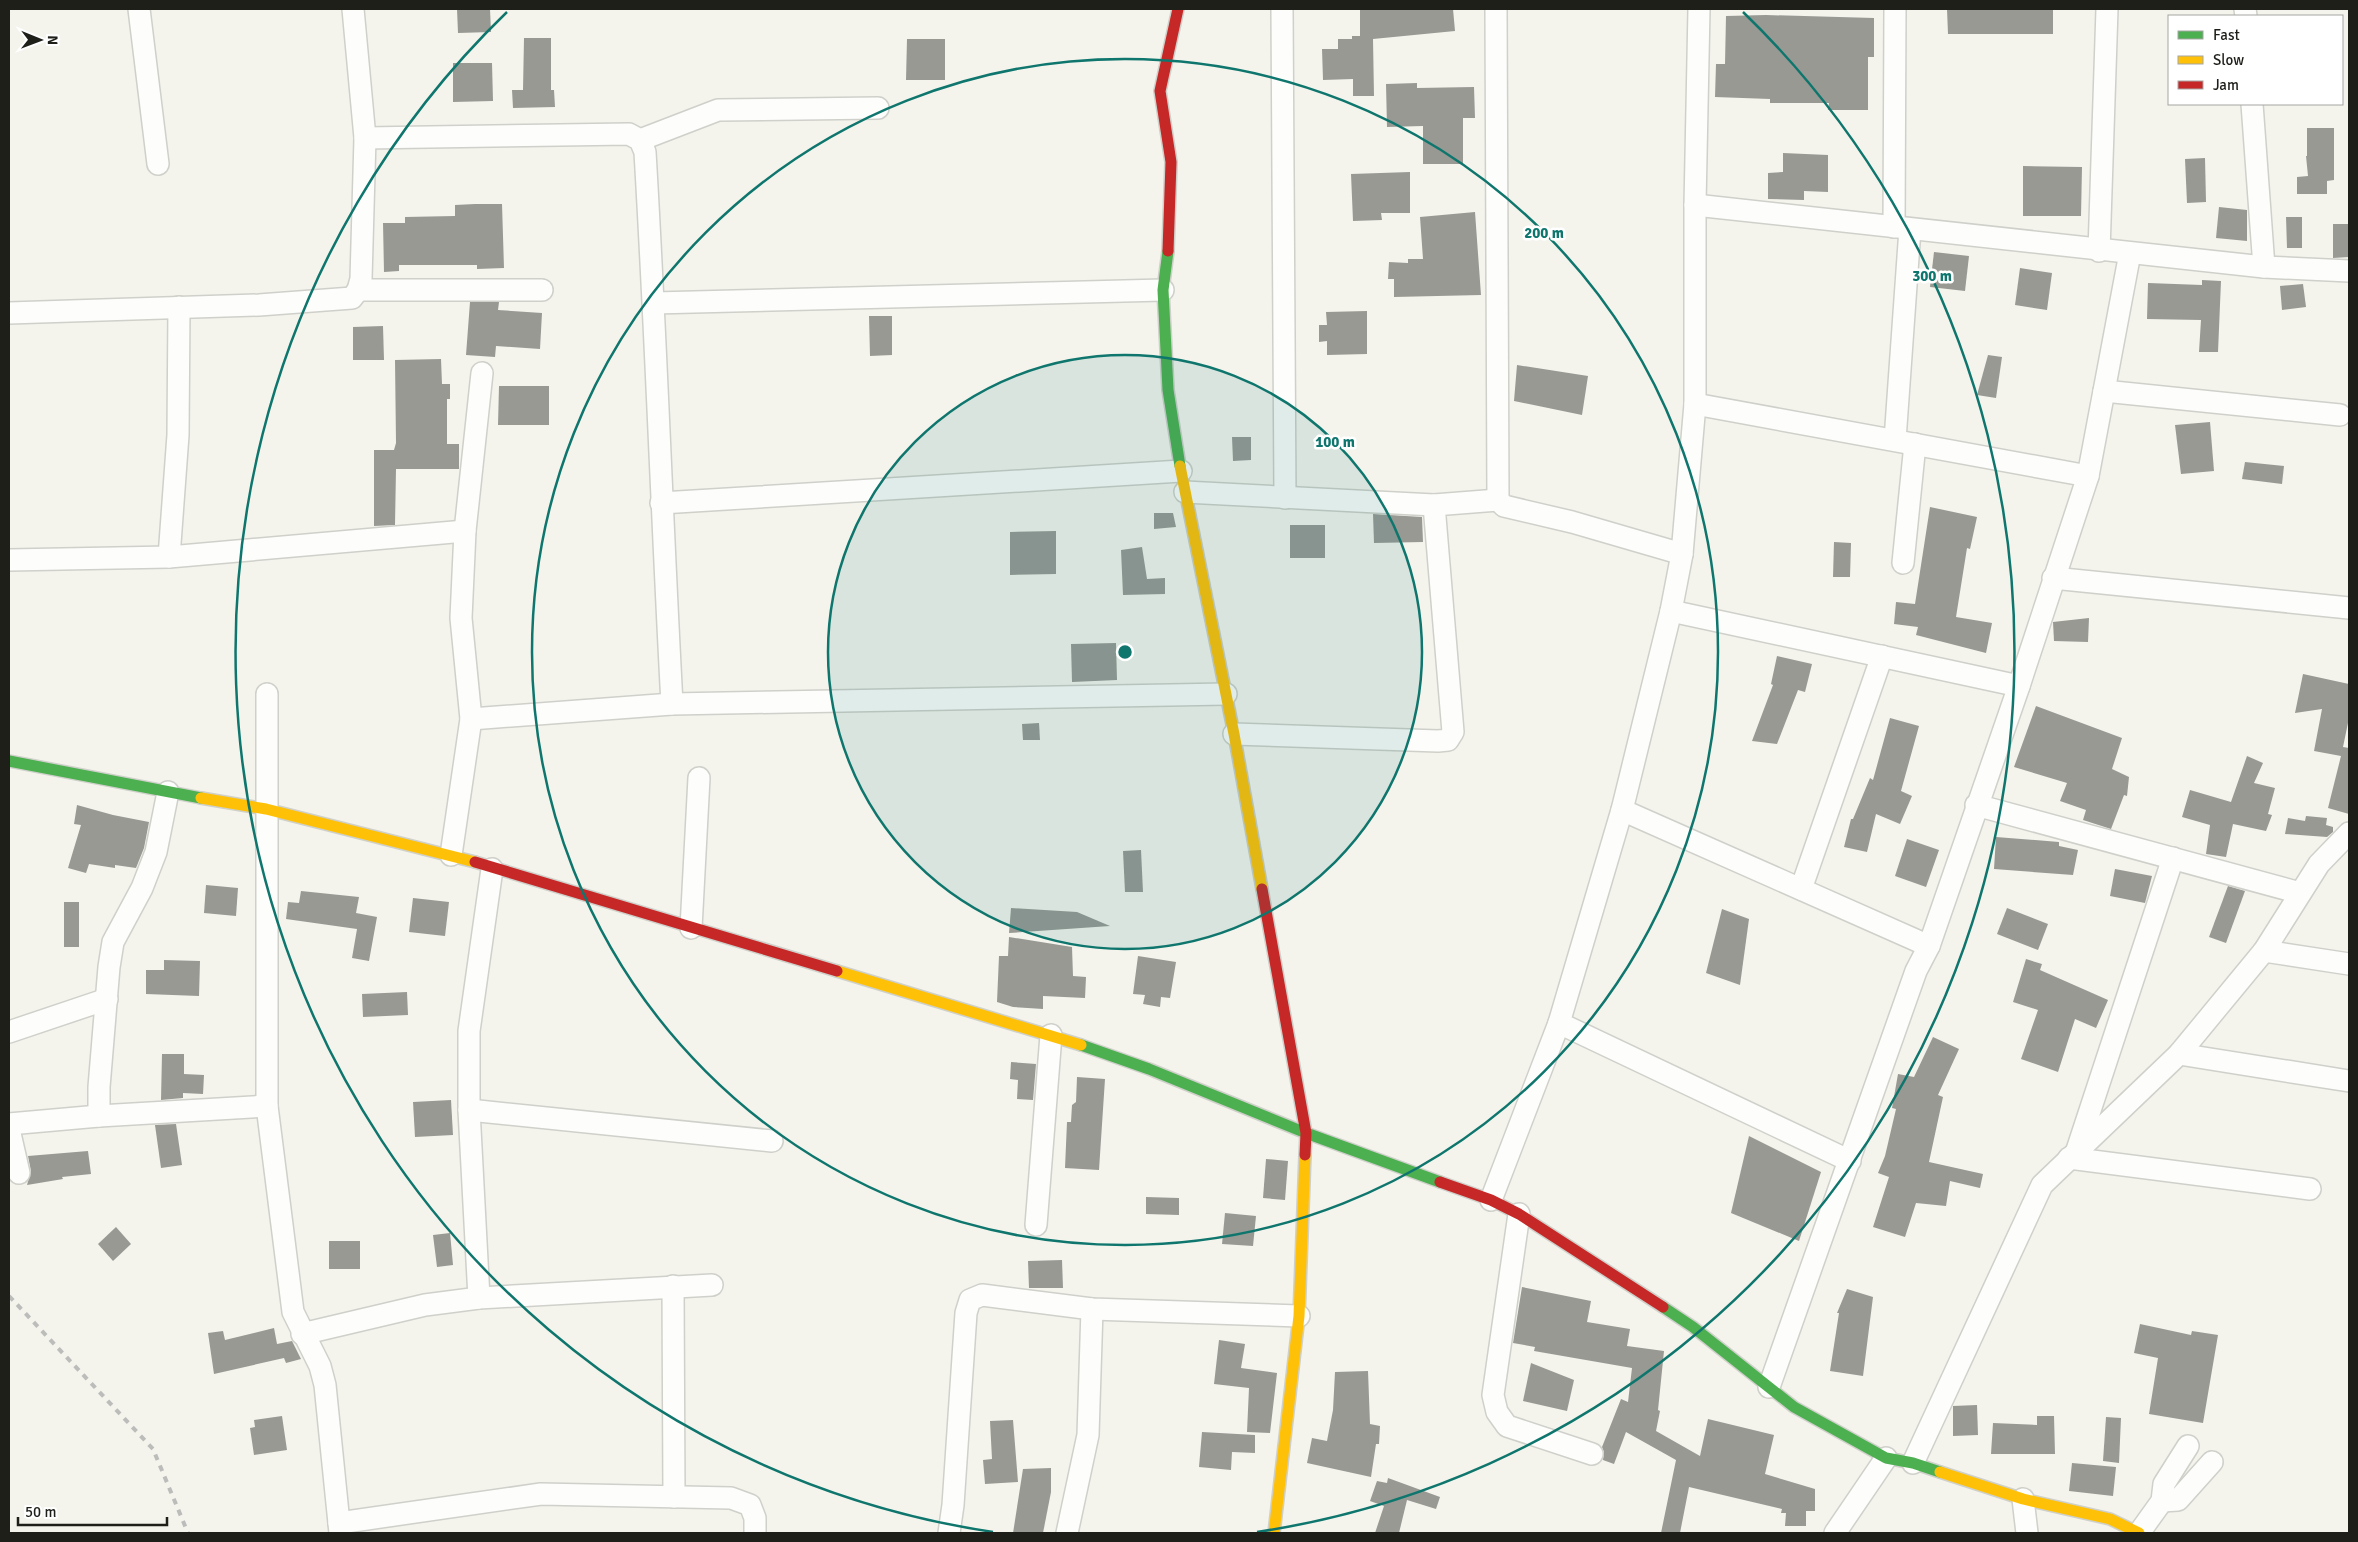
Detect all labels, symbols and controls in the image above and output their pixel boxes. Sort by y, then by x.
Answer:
north arrow [15,15,65,65]
legend [2168,15,2343,105]
text: Fast [2213,26,2240,44]
text: N [44,35,61,45]
text: Slow [2213,51,2244,69]
text: Jam [2213,76,2239,94]
text: 200 m [1524,224,1564,242]
text: 300 m [1912,267,1952,285]
text: 100 m [1315,433,1355,451]
centre of rings [1116,643,1134,661]
scale bar [18,1494,166,1526]
text: 50 m [25,1503,56,1521]

